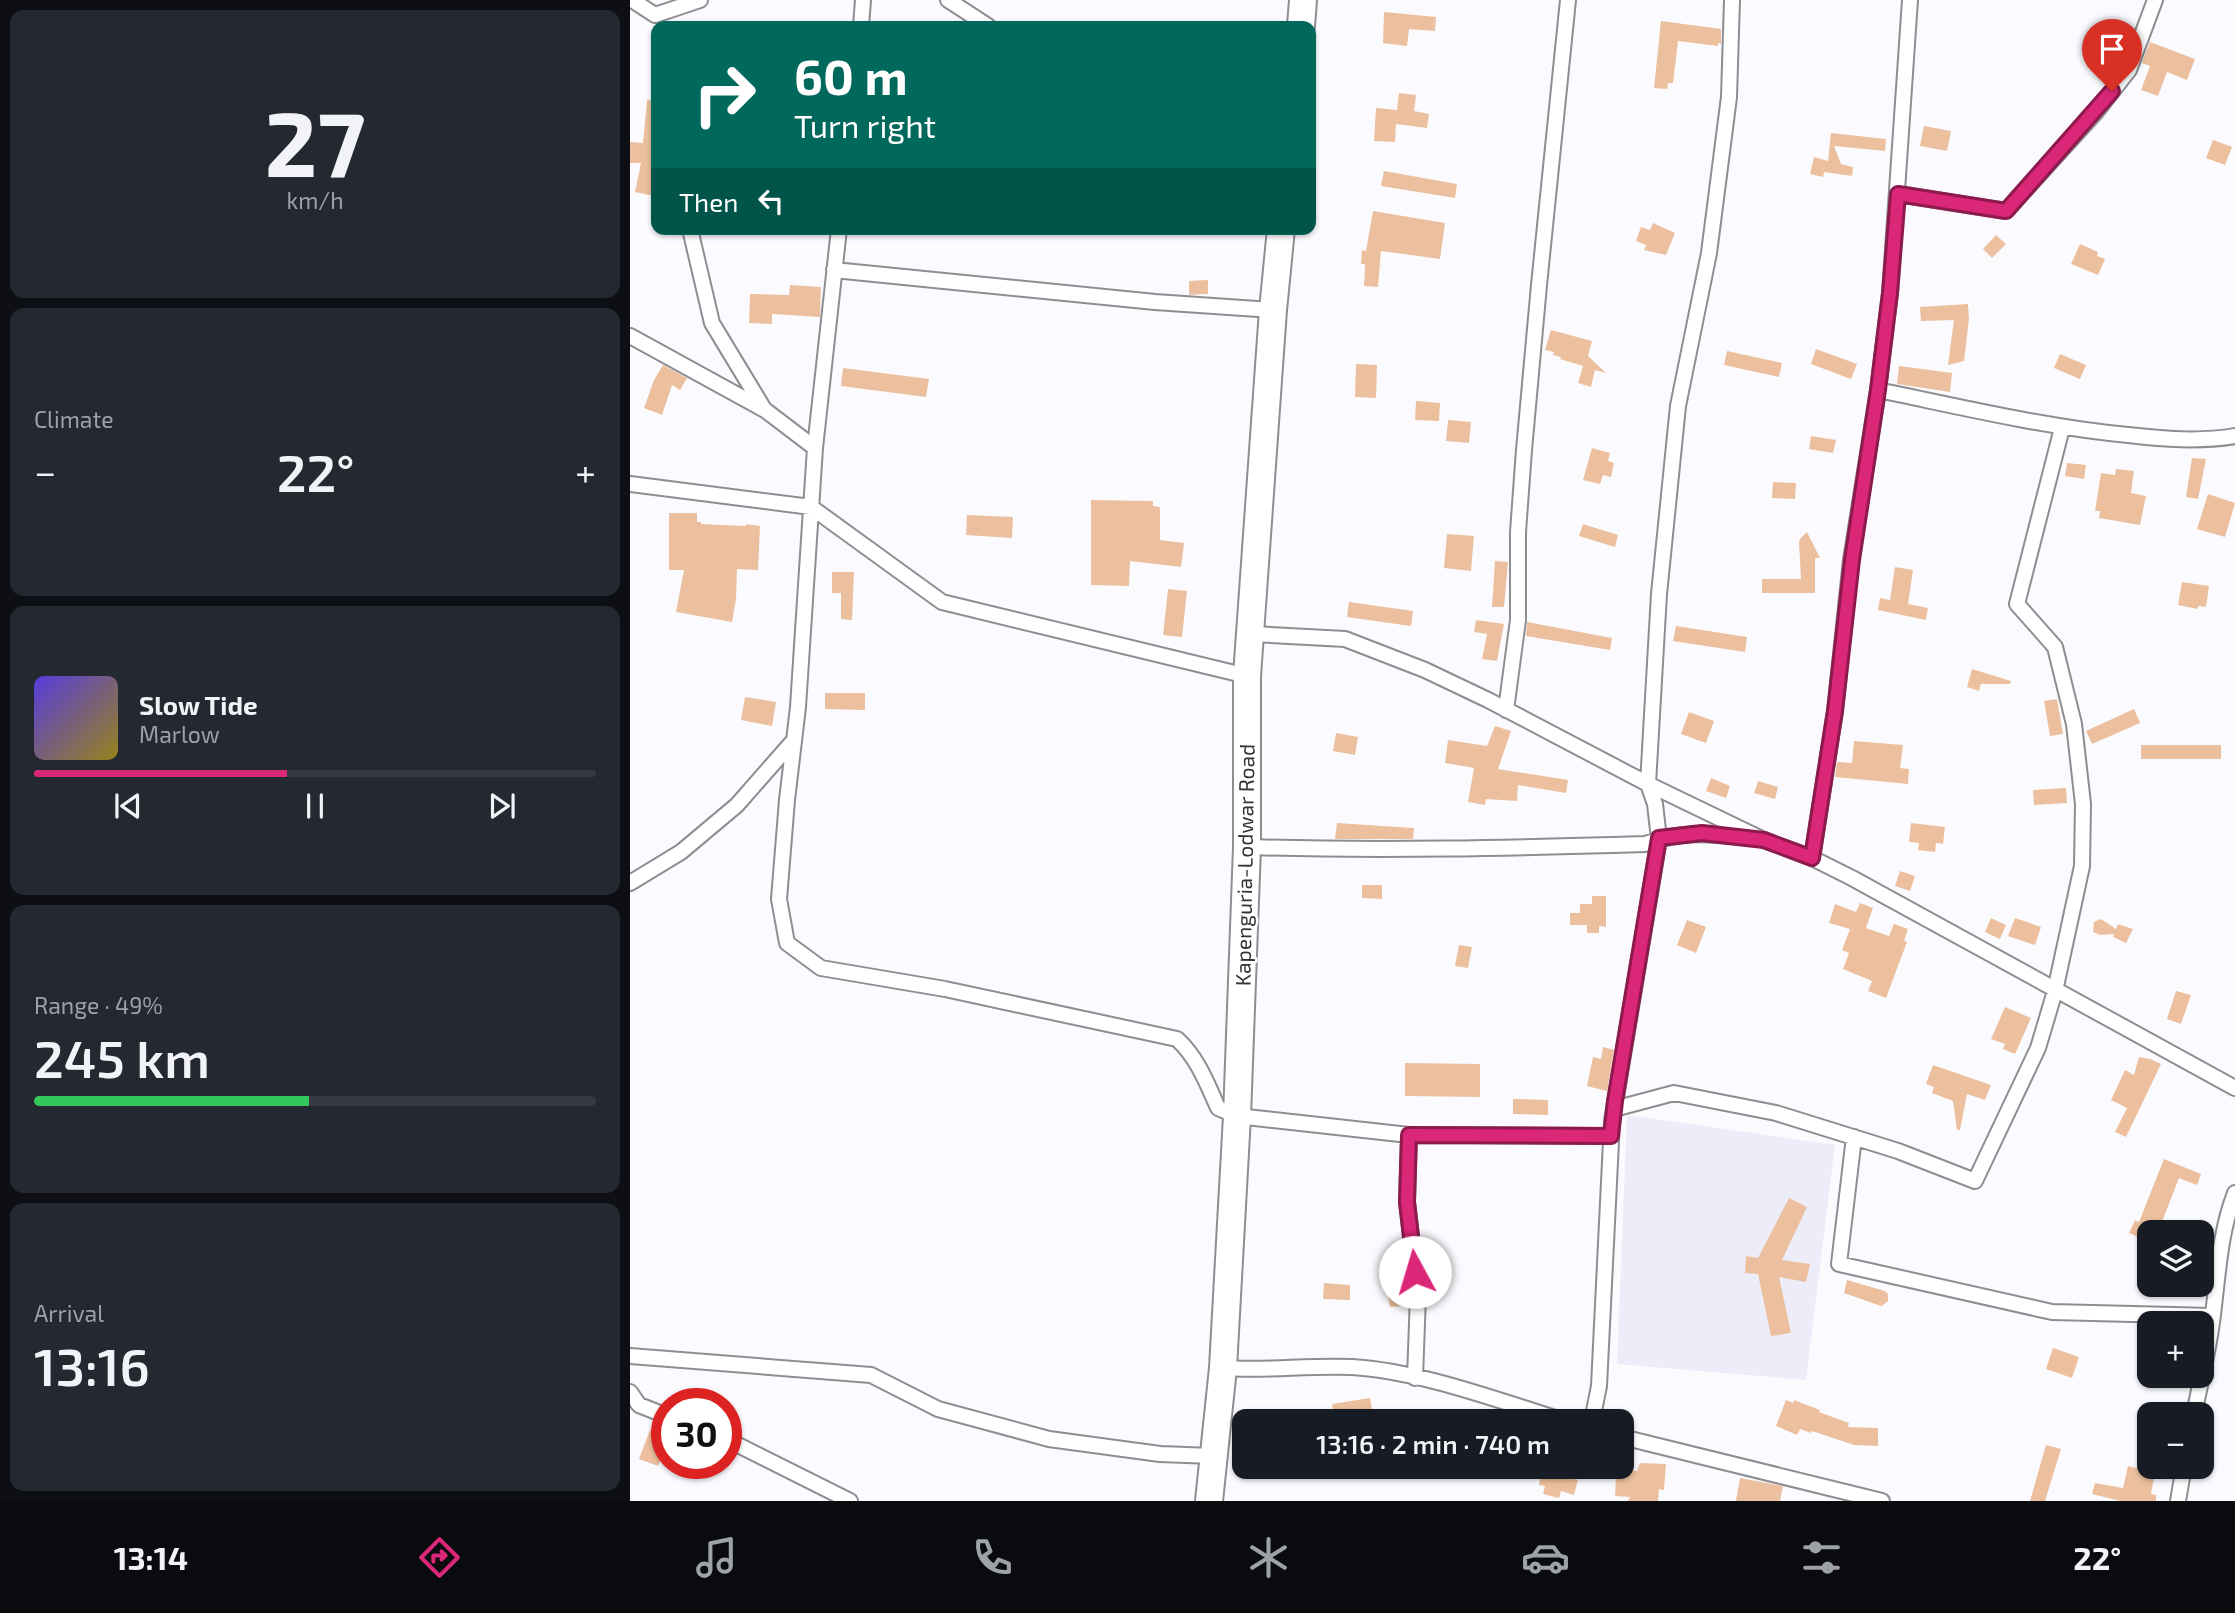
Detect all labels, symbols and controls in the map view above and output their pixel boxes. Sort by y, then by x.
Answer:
pin [2082,19,2142,91]
icon: arrive [2093,30,2131,68]
text: 60 m [794,46,908,105]
icon: right [679,49,770,140]
text: 27 [265,86,365,195]
text: Turn right [794,106,936,144]
icon: left [752,182,790,220]
text: km/h [286,186,344,214]
text: Then [679,186,738,217]
text: Climate [34,405,114,433]
text: 22° [277,440,355,502]
text: − [34,448,56,494]
text: + [575,448,596,494]
text: Slow Tide [139,689,258,720]
text: Marlow [139,720,220,748]
street label: Kapenguria-Lodwar Road [1229,744,1259,986]
icon: previous [109,787,147,825]
icon: pause [296,787,334,825]
icon: next [483,787,521,825]
text: Range · 49% [34,991,163,1019]
text: 245 km [34,1026,210,1088]
map controls [2137,1220,2214,1479]
button: layers [2137,1220,2214,1297]
position arrow [1378,1235,1452,1309]
text: Arrival [34,1299,104,1327]
button: + [2137,1311,2214,1388]
text: 13:16 [34,1334,150,1396]
speed limit sign: 30 [651,1388,742,1479]
button: − [2137,1402,2214,1479]
text: 13:16 · 2 min · 740 m [1316,1428,1550,1459]
icon: directions [415,1533,464,1582]
icon: music [692,1533,741,1582]
icon: phone [968,1533,1017,1582]
icon: climate [1244,1533,1293,1582]
icon: car [1521,1533,1570,1582]
icon: filters [1797,1533,1846,1582]
text: 13:14 [114,1538,188,1576]
text: 22° [2073,1538,2121,1576]

